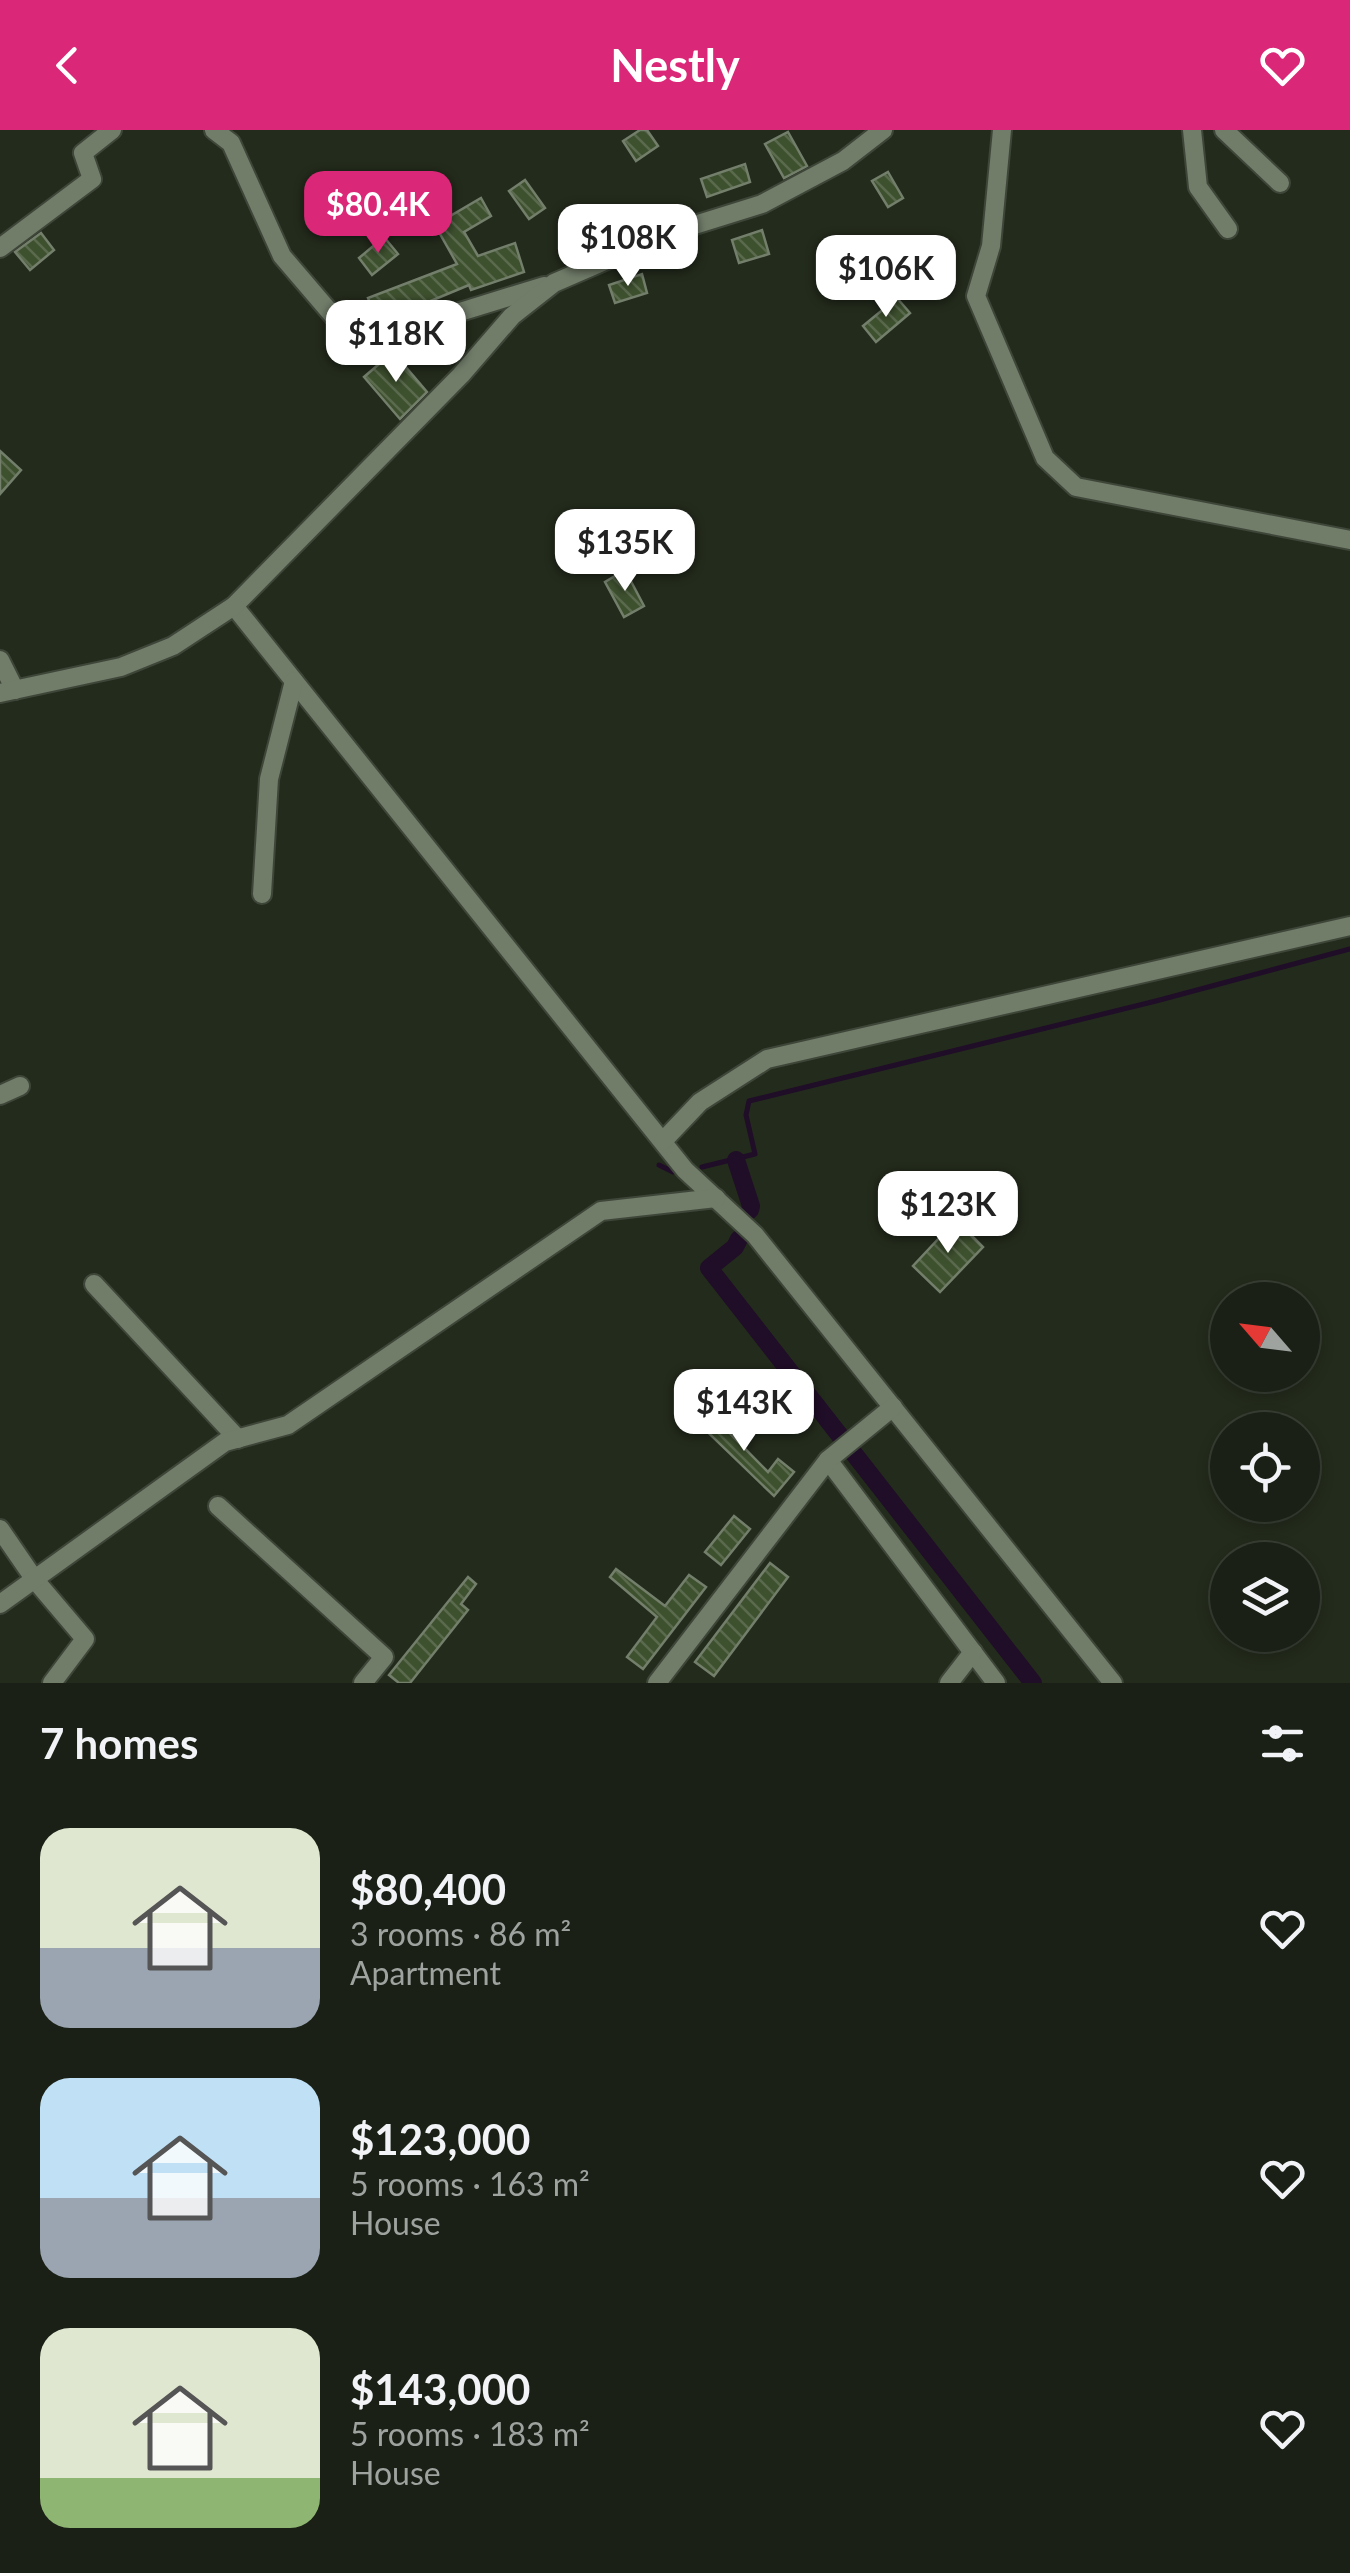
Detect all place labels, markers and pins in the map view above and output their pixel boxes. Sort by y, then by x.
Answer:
pin: $80.4K [297,171,459,256]
pin: $108K [558,204,698,289]
pin: $106K [816,235,956,320]
pin: $118K [326,300,466,385]
pin: $135K [555,509,695,594]
pin: $123K [878,1171,1018,1256]
pin: $143K [674,1369,814,1454]

